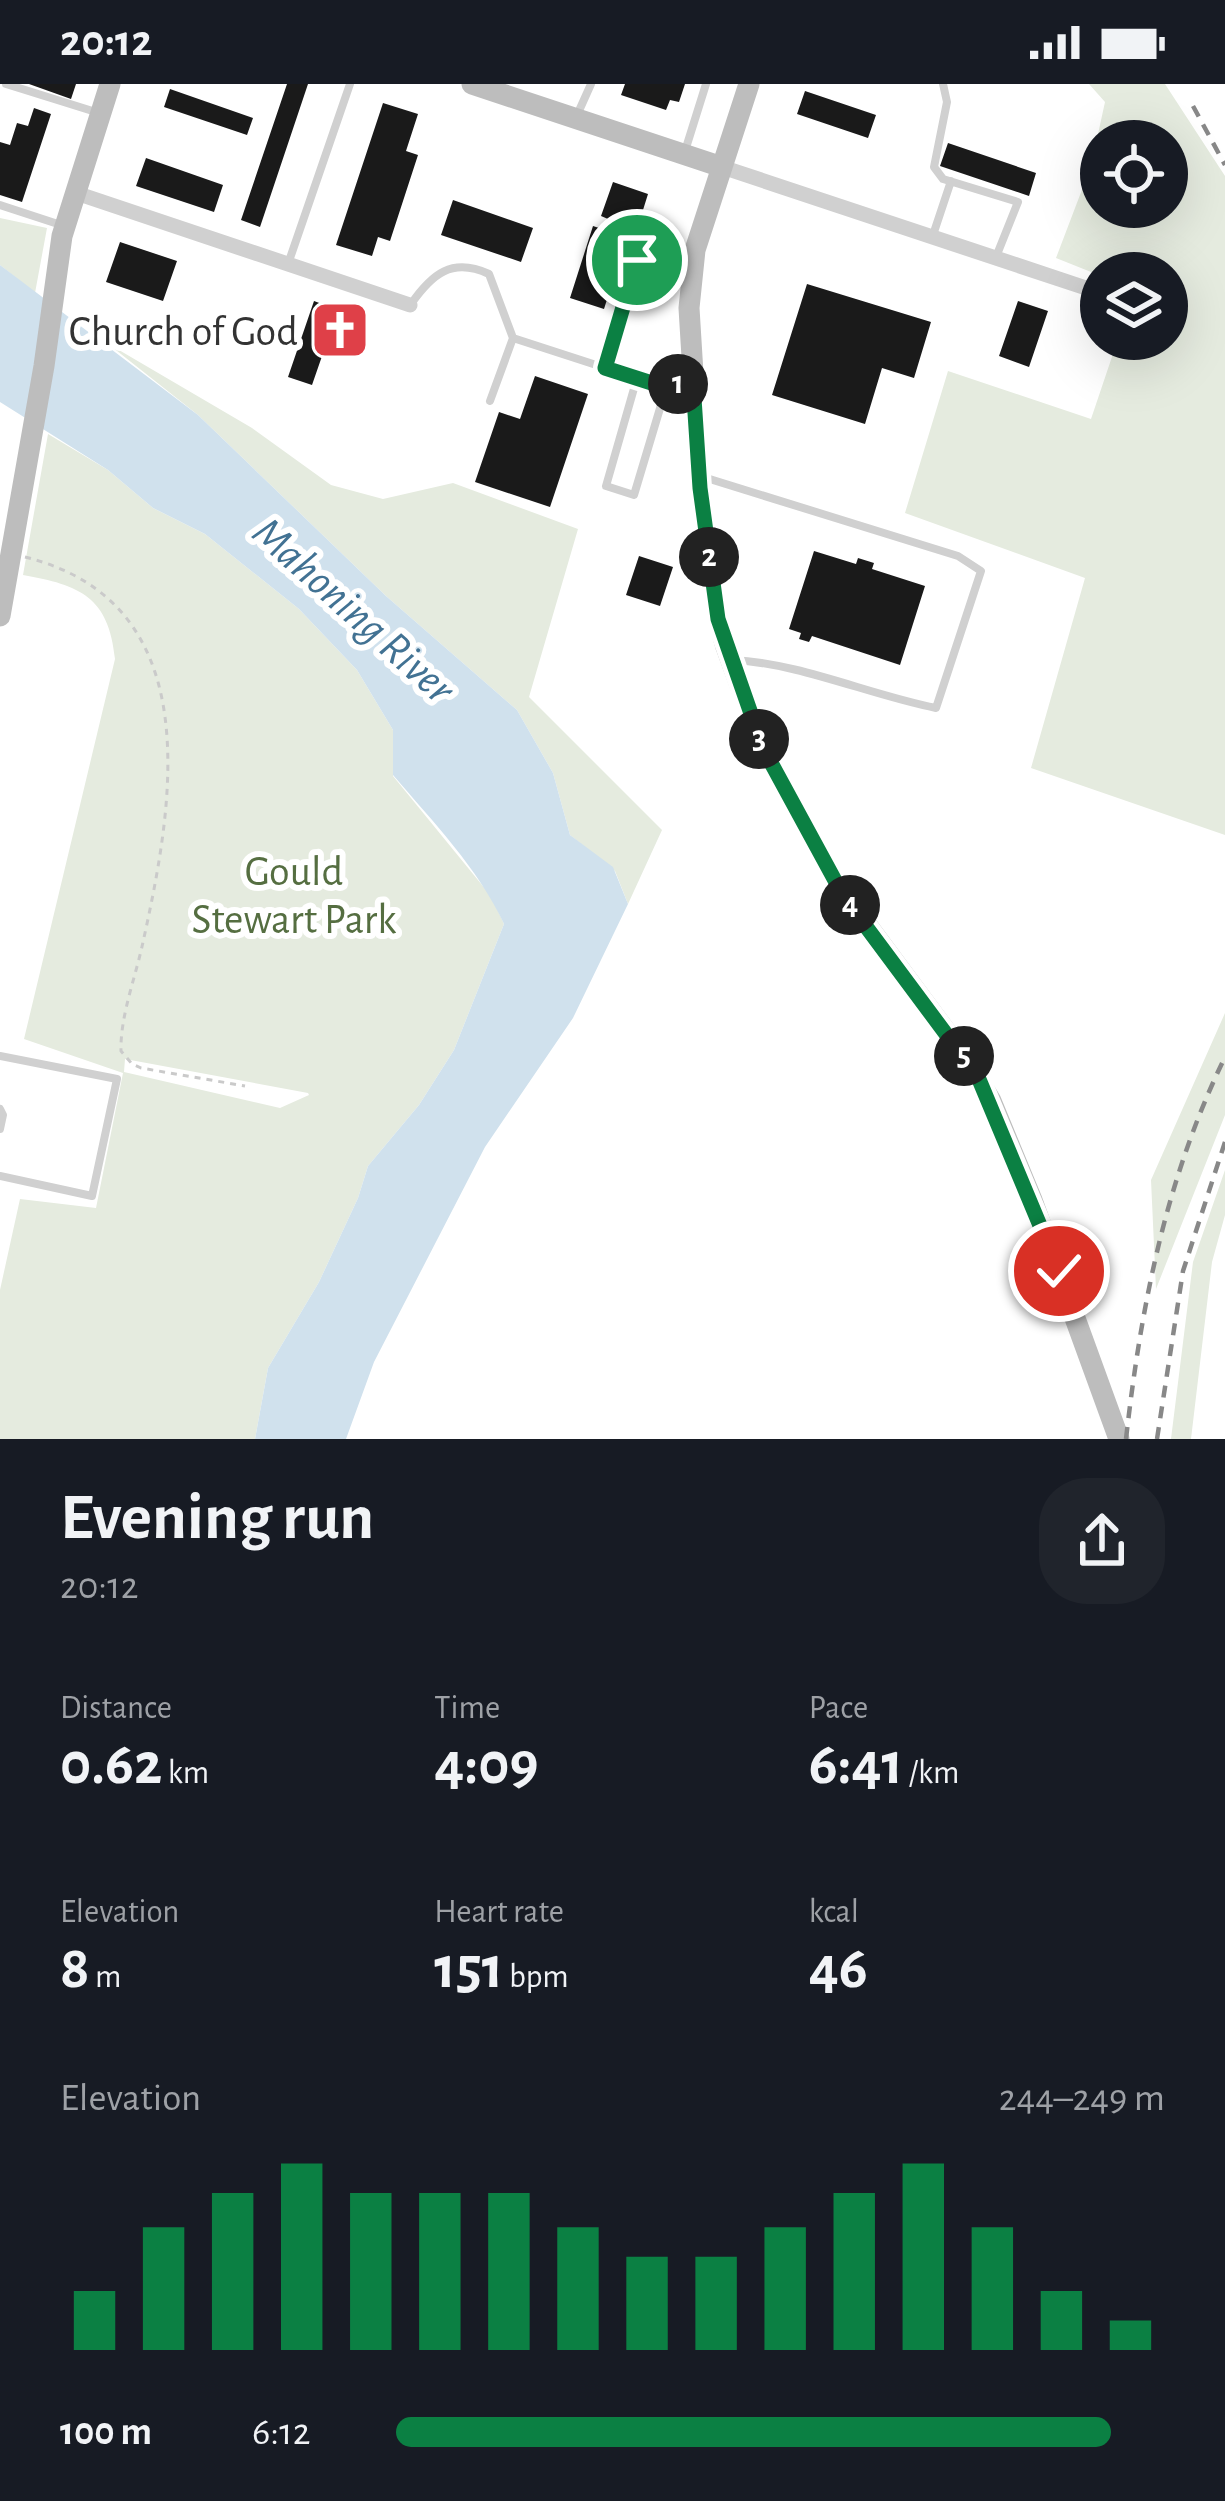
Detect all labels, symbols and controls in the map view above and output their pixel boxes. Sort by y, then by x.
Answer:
text: 20:12 [60,19,152,64]
map controls [1080,120,1188,360]
button: locate [1080,120,1188,228]
pin [586,209,688,311]
icon: arrive [604,227,670,293]
button: layers [1080,252,1188,360]
church icon: Church of God [309,299,371,361]
place label: Church of God [69,311,298,353]
pin: 1 [648,354,708,414]
text: 1 [672,367,684,400]
water label: Mahoning River [244,509,464,713]
pin: 2 [679,527,739,587]
text: 2 [701,540,717,573]
pin: 3 [729,709,789,769]
text: 3 [752,722,766,755]
park label: Gould Stewart Park [191,851,397,941]
pin: 4 [820,875,880,935]
text: 4 [842,888,858,921]
pin: 5 [934,1026,994,1086]
text: 5 [957,1039,971,1072]
pin [1008,1220,1110,1322]
icon: check [1026,1238,1092,1304]
button: share [1039,1478,1165,1604]
text: Evening run [60,1485,374,1551]
text: 20:12 [60,1567,138,1606]
text: Distance [60,1692,172,1725]
text: Time [434,1692,500,1725]
text: Pace [809,1692,868,1725]
text: 0.62 [60,1735,162,1795]
text: 4:09 [434,1735,539,1795]
text: 6:41 [809,1735,903,1795]
text: km [162,1757,209,1790]
text: /km [903,1757,960,1790]
text: Elevation [60,1896,179,1929]
text: Heart rate [434,1896,564,1929]
text: kcal [809,1896,859,1929]
text: 8 [60,1939,90,1999]
text: 151 [434,1939,503,1999]
text: 46 [809,1939,868,1999]
text: m [90,1961,121,1994]
text: bpm [503,1961,569,1994]
text: Elevation [60,2079,201,2118]
text: 244–249 m [999,2079,1165,2118]
text: 100 m [60,2413,152,2452]
text: 6:12 [252,2413,310,2452]

